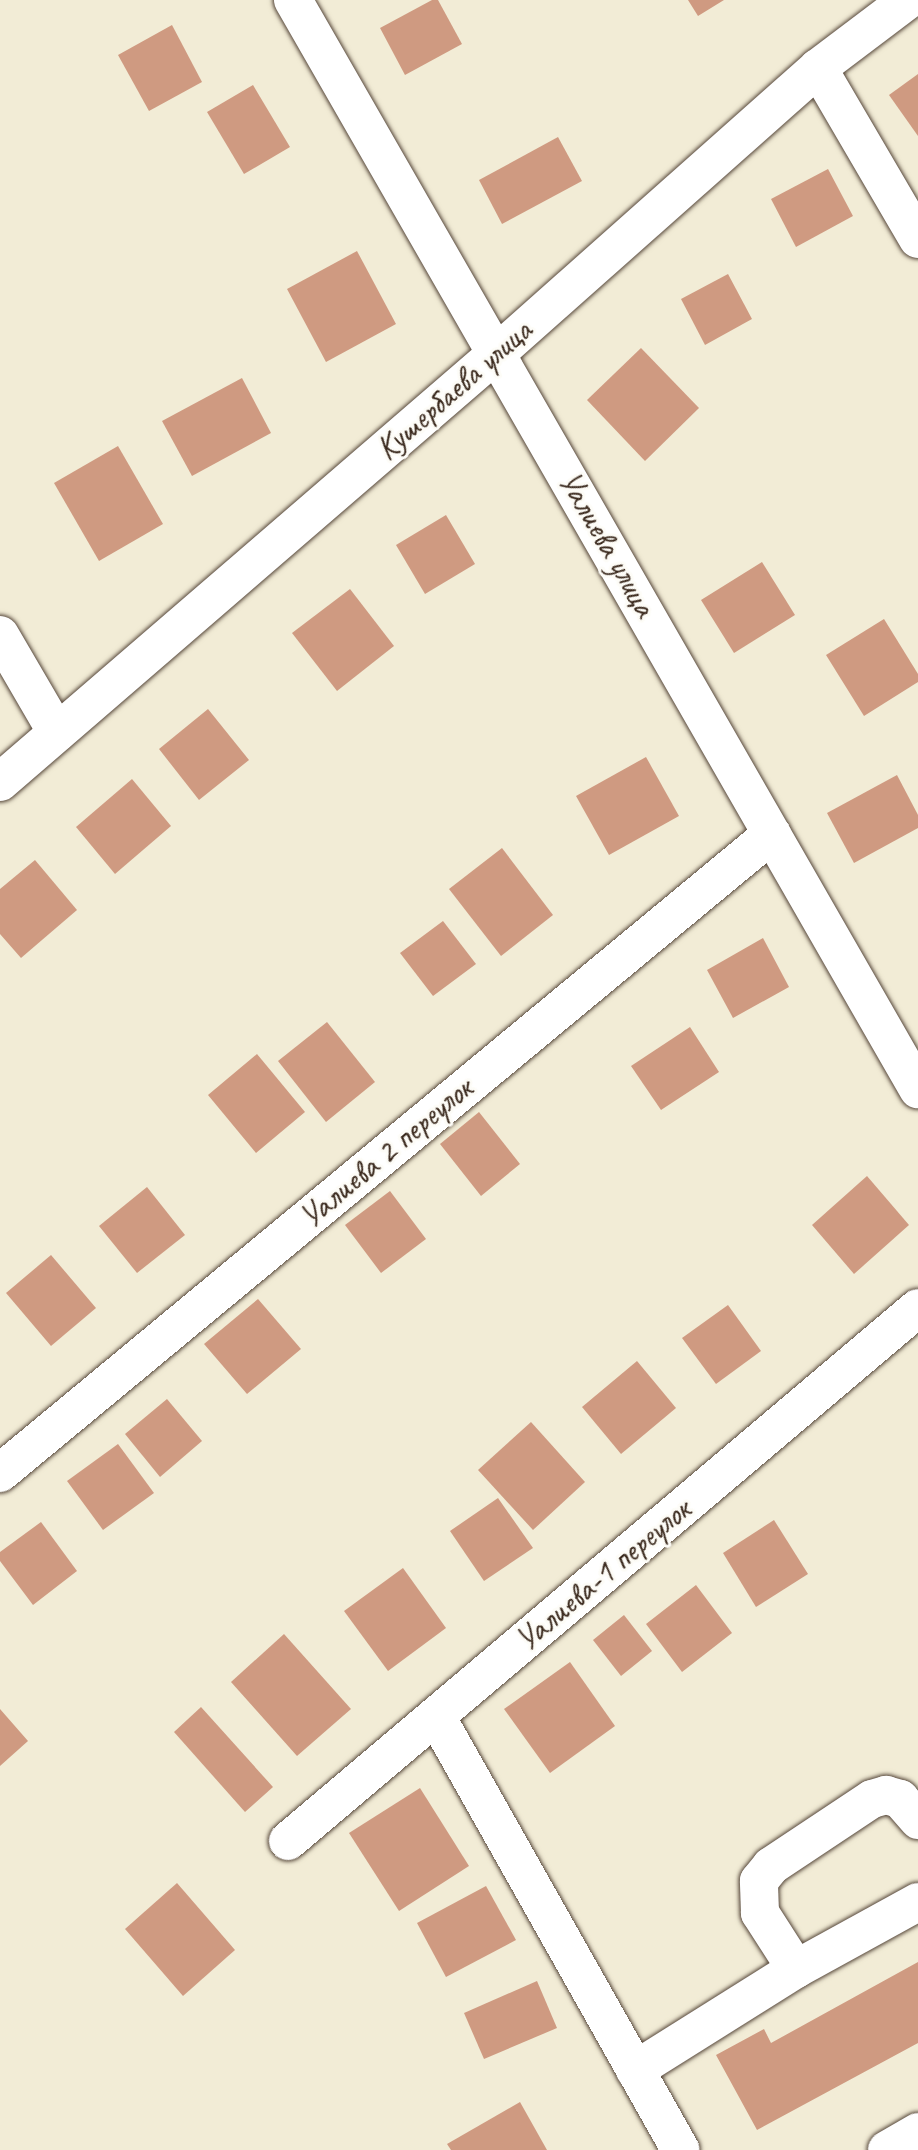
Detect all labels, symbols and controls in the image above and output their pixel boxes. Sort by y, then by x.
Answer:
street label: Кушербаева улица [366,310,542,470]
street label: Уалиева улица [549,464,665,624]
street label: Уалиева 2 переулок [291,1069,481,1237]
street label: Уалиева-1 переулок [507,1490,699,1660]

